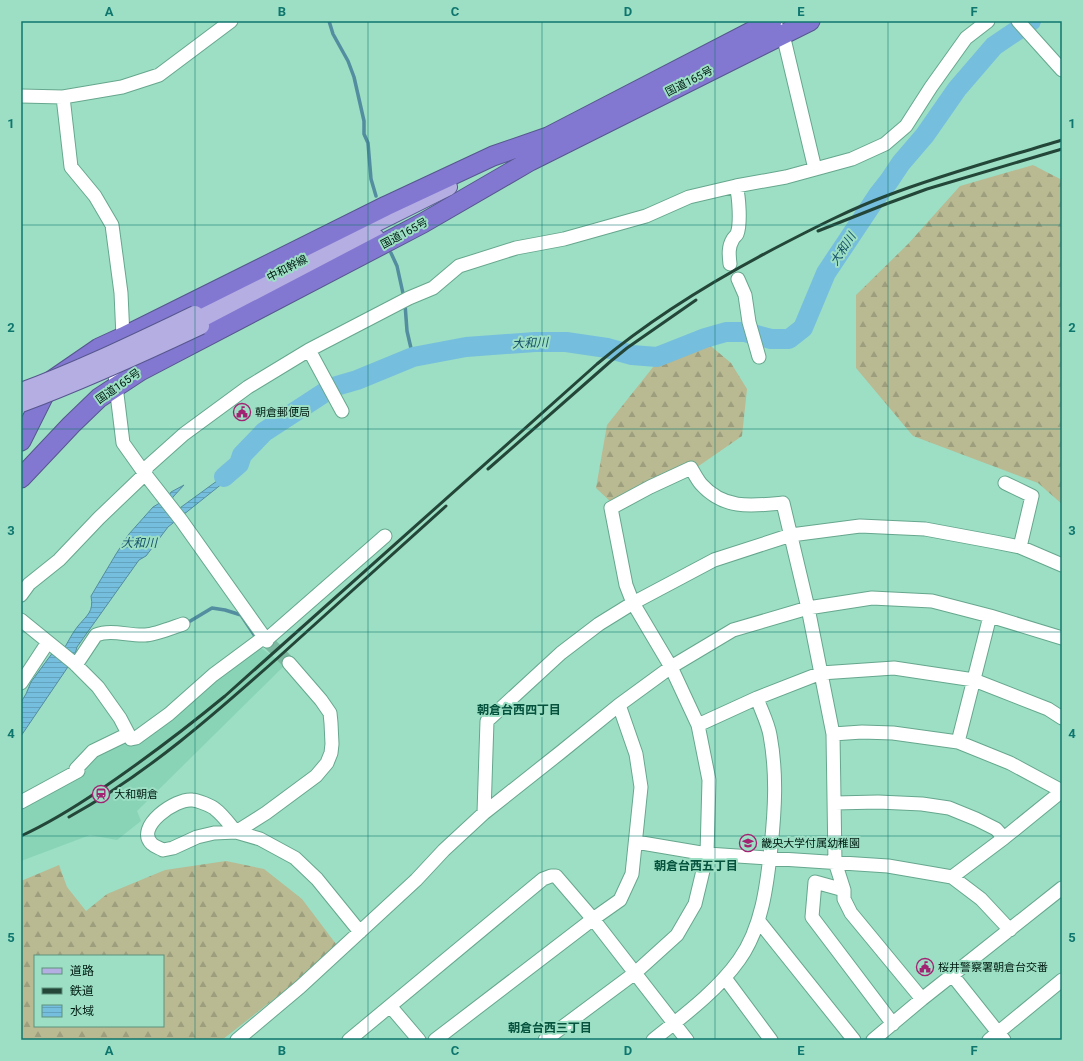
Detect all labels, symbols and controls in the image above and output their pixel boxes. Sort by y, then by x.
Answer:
text: A [105,4,114,19]
text: B [278,4,286,19]
text: C [451,4,460,19]
text: D [624,4,632,19]
text: E [797,4,805,19]
text: F [970,4,978,19]
street label: 国道165号 [663,64,715,99]
text: 1 [7,116,15,131]
text: 1 [1068,116,1076,131]
street label: 国道165号 [378,216,430,251]
water label: 大和川 [827,228,860,268]
street label: 中和幹線 [265,253,310,284]
text: 2 [7,320,15,335]
text: 2 [1068,320,1076,335]
water label: 大和川 [512,335,550,351]
street label: 国道165号 [93,366,143,407]
public building icon: 朝倉郵便局 [232,402,252,422]
place label: 朝倉郵便局 [255,406,310,419]
text: 3 [7,523,15,538]
text: 3 [1068,523,1076,538]
water label: 大和川 [121,536,159,550]
district label: 朝倉台西四丁目 [477,703,561,717]
text: 4 [7,726,15,741]
text: 4 [1068,726,1076,741]
station icon: 大和朝倉 [91,784,111,804]
place label: 大和朝倉 [114,788,158,801]
school or university icon: 畿央大学付属幼稚園 [738,833,758,853]
place label: 畿央大学付属幼稚園 [761,837,860,850]
district label: 朝倉台西五丁目 [654,859,738,873]
text: 5 [7,930,15,945]
text: 5 [1068,930,1076,945]
legend [34,955,164,1027]
public building icon: 桜井警察署朝倉台交番 [915,957,935,977]
place label: 桜井警察署朝倉台交番 [938,961,1048,974]
text: 道路 [70,964,94,978]
text: 鉄道 [70,984,94,998]
text: 水域 [70,1004,94,1018]
district label: 朝倉台西三丁目 [508,1021,592,1035]
text: A [105,1043,114,1058]
text: B [278,1043,286,1058]
text: C [451,1043,460,1058]
text: D [624,1043,632,1058]
text: E [797,1043,805,1058]
text: F [970,1043,978,1058]

